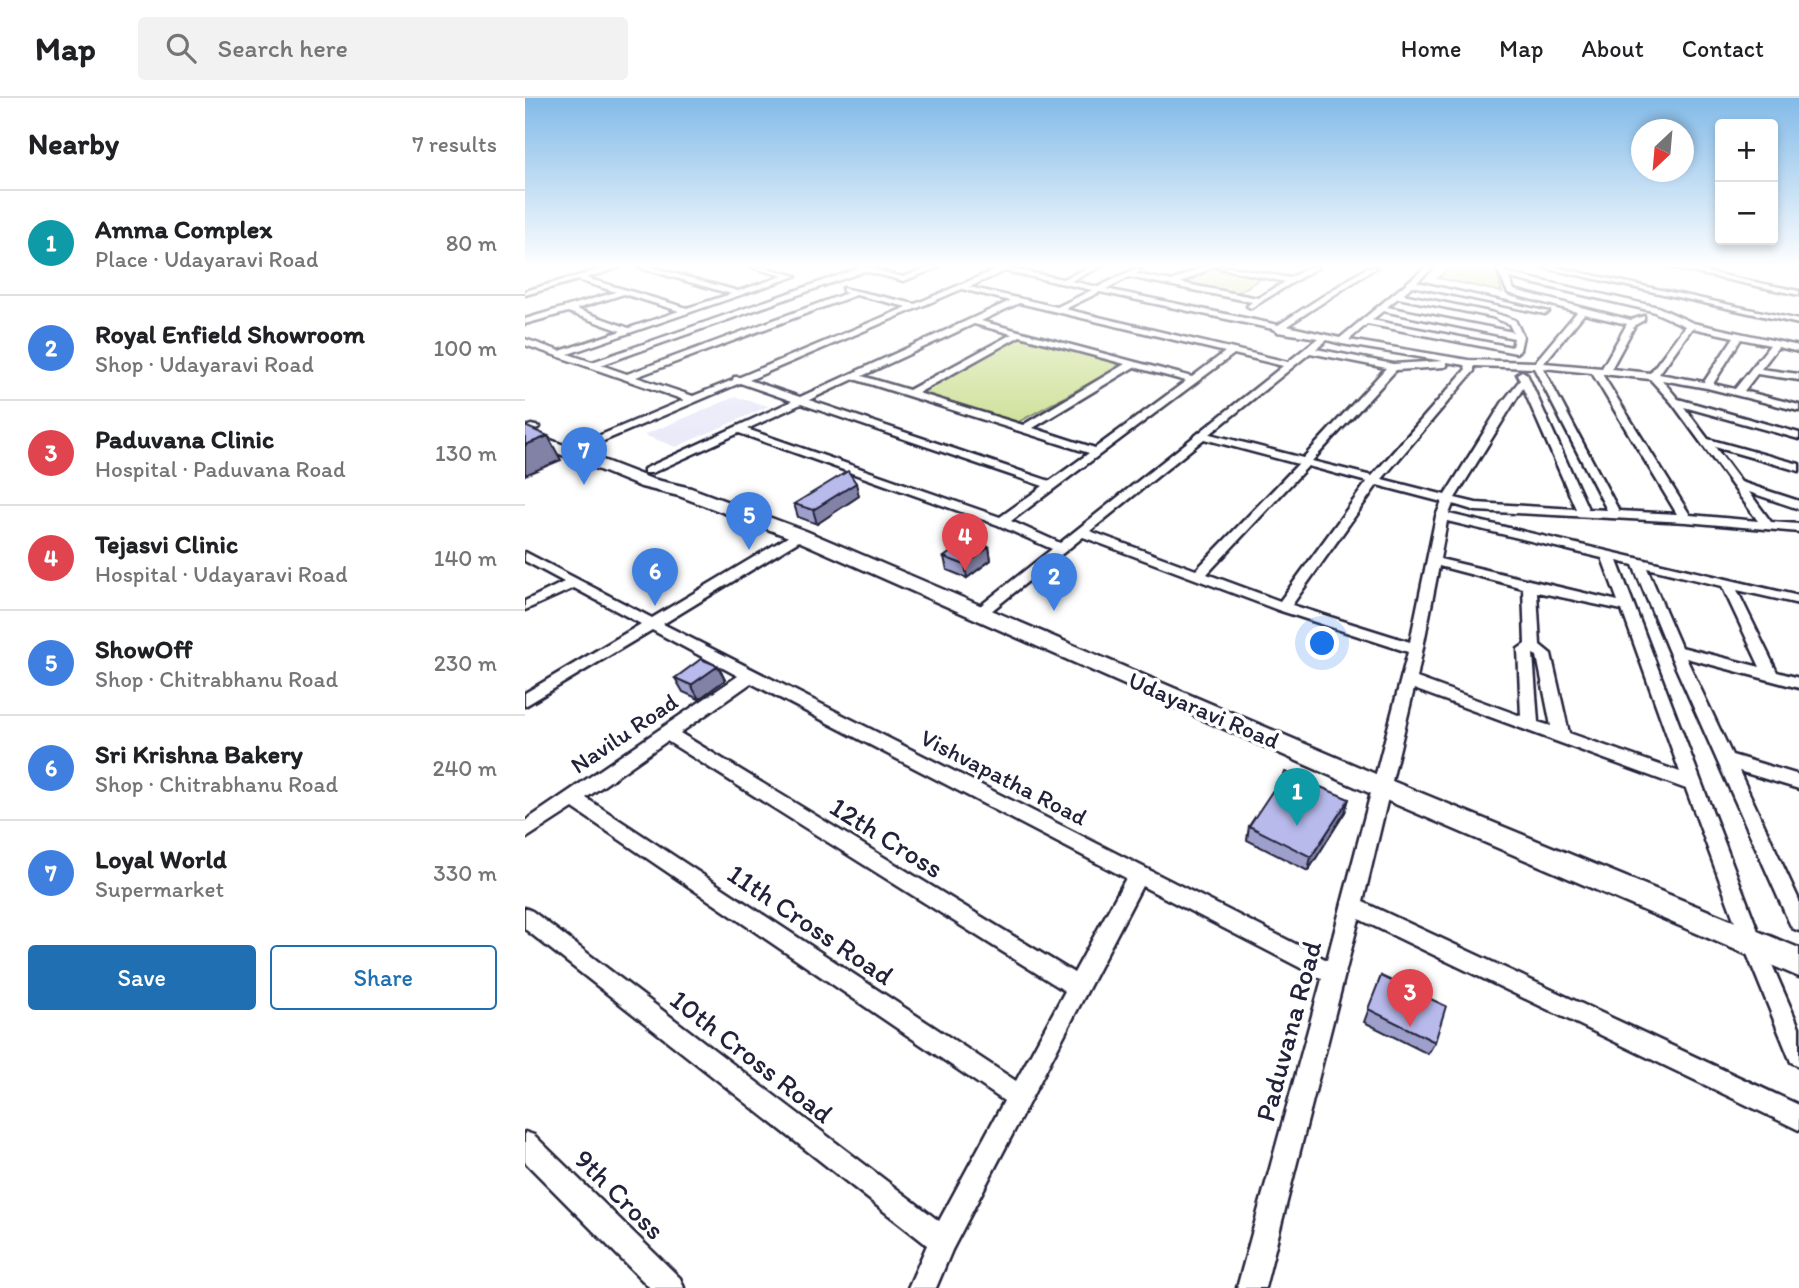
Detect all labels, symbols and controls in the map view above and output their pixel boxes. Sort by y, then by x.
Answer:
search box [138,17,628,80]
text: Map [35,29,96,68]
icon: search [162,29,200,67]
text: Search here [218,32,348,64]
text: Home [1401,34,1461,63]
text: Map [1499,34,1543,63]
text: About [1581,34,1644,63]
text: Contact [1682,34,1764,63]
north arrow [1631,119,1694,182]
map controls [1715,119,1778,245]
button: + [1715,119,1778,182]
text: Nearby [28,125,119,162]
text: 7 results [412,130,497,158]
button: − [1715,182,1778,245]
text: Amma Complex [95,213,272,245]
text: 1 [46,229,56,257]
text: 80 m [446,229,497,257]
text: Place · Udayaravi Road [95,245,318,273]
text: Royal Enfield Showroom [95,318,365,350]
text: 2 [45,334,57,362]
text: 100 m [433,334,497,362]
text: Shop · Udayaravi Road [95,350,314,378]
text: Paduvana Clinic [95,423,274,455]
pin: 7 [561,427,607,485]
text: 3 [45,439,57,467]
text: 130 m [435,439,497,467]
text: Hospital · Paduvana Road [95,455,346,483]
pin: 5 [726,492,772,550]
pin: 4 [942,513,988,571]
text: Tejasvi Clinic [95,528,238,560]
text: 4 [44,544,58,572]
text: 140 m [434,544,497,572]
pin: 6 [632,548,678,606]
pin: 2 [1031,553,1077,611]
text: Hospital · Udayaravi Road [95,560,348,588]
your location [1305,626,1339,660]
text: ShowOff [95,633,192,665]
text: 5 [45,649,57,677]
text: 230 m [434,649,497,677]
text: Shop · Chitrabhanu Road [95,665,338,693]
street label: Udayaravi Road [1124,665,1284,755]
street label: Navilu Road [565,687,683,779]
street label: Vishvapatha Road [916,722,1092,832]
text: Sri Krishna Bakery [95,738,303,770]
text: 6 [45,754,57,782]
text: 240 m [432,754,497,782]
pin: 1 [1274,768,1320,826]
text: Shop · Chitrabhanu Road [95,770,338,798]
street label: 12th Cross [824,789,950,885]
text: Loyal World [95,843,227,875]
street label: 11th Cross Road [721,856,901,992]
text: 7 [45,859,57,887]
text: 330 m [433,859,497,887]
text: Supermarket [95,875,224,903]
street label: Paduvana Road [1248,936,1329,1125]
button: Save [28,945,256,1010]
button: Share [270,945,497,1010]
pin: 3 [1387,969,1433,1027]
street label: 10th Cross Road [664,982,840,1130]
street label: 9th Cross [568,1142,672,1246]

